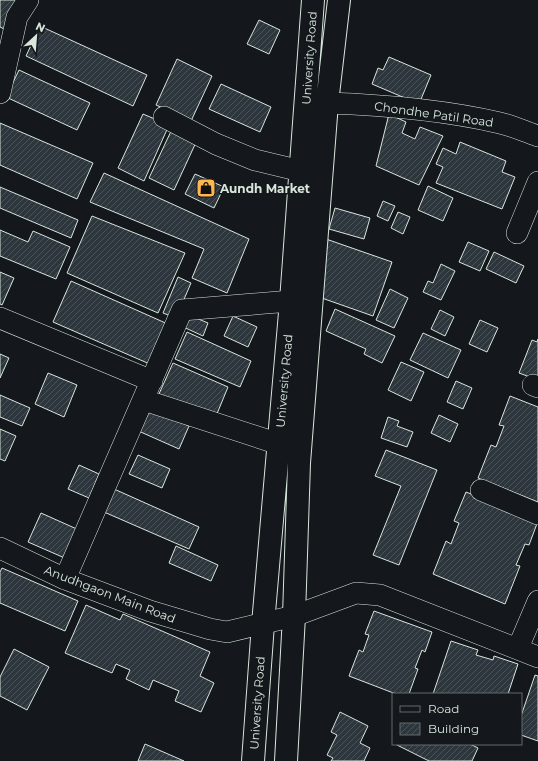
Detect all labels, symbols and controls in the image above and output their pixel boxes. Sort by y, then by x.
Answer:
street label: University Road [298,11,320,105]
north arrow [16,16,56,56]
text: N [33,19,47,35]
street label: Chondhe Patil Road [373,98,495,130]
shop icon: Aundh Market [195,177,217,199]
place label: Aundh Market [219,181,311,196]
street label: University Road [272,334,296,428]
street label: Anudhgaon Main Road [42,562,178,626]
street label: University Road [246,656,268,750]
legend [392,693,522,745]
text: Road [428,701,459,716]
text: Building [428,721,479,736]

